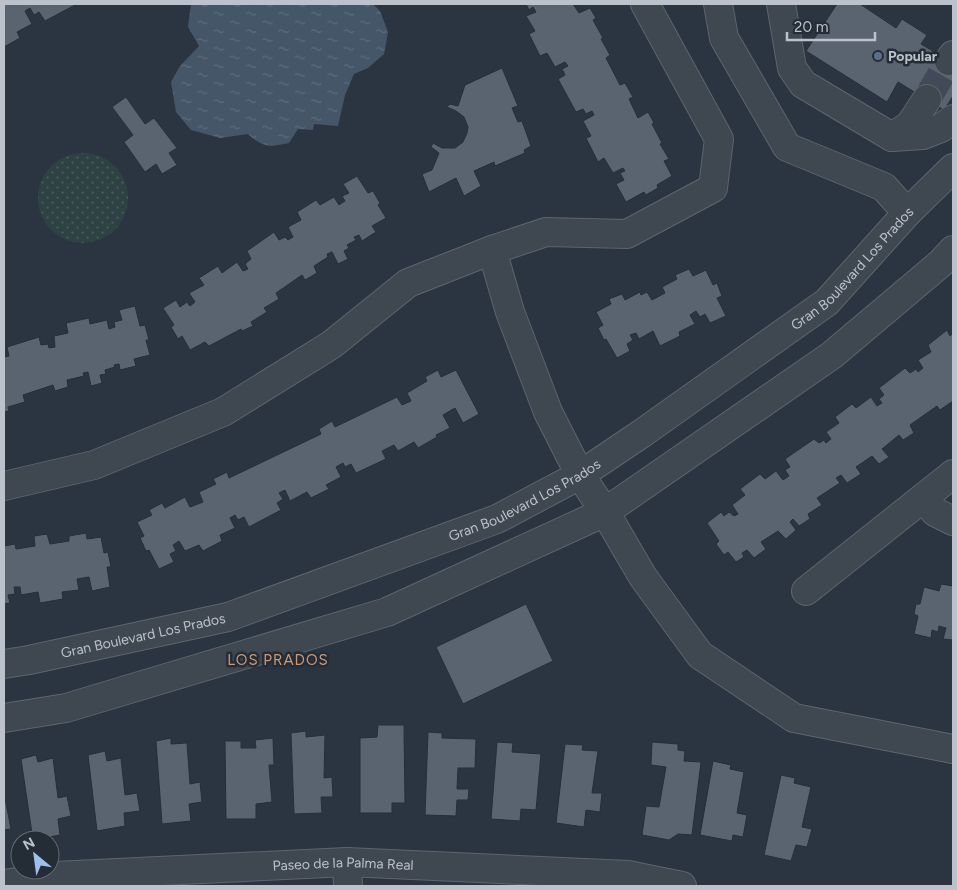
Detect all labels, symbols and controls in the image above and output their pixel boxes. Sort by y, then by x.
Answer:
scale bar [787,10,874,42]
text: 20 m [794,18,828,36]
place label: Popular [888,48,938,65]
marker: Popular [872,50,884,62]
street label: Gran Boulevard Los Prados [787,203,917,334]
street label: Gran Boulevard Los Prados [446,455,604,544]
street label: Gran Boulevard Los Prados [59,609,227,661]
district label: LOS PRADOS [227,651,329,669]
north arrow [10,830,60,880]
text: N [20,834,38,854]
street label: Paseo de la Palma Real [272,853,414,874]

